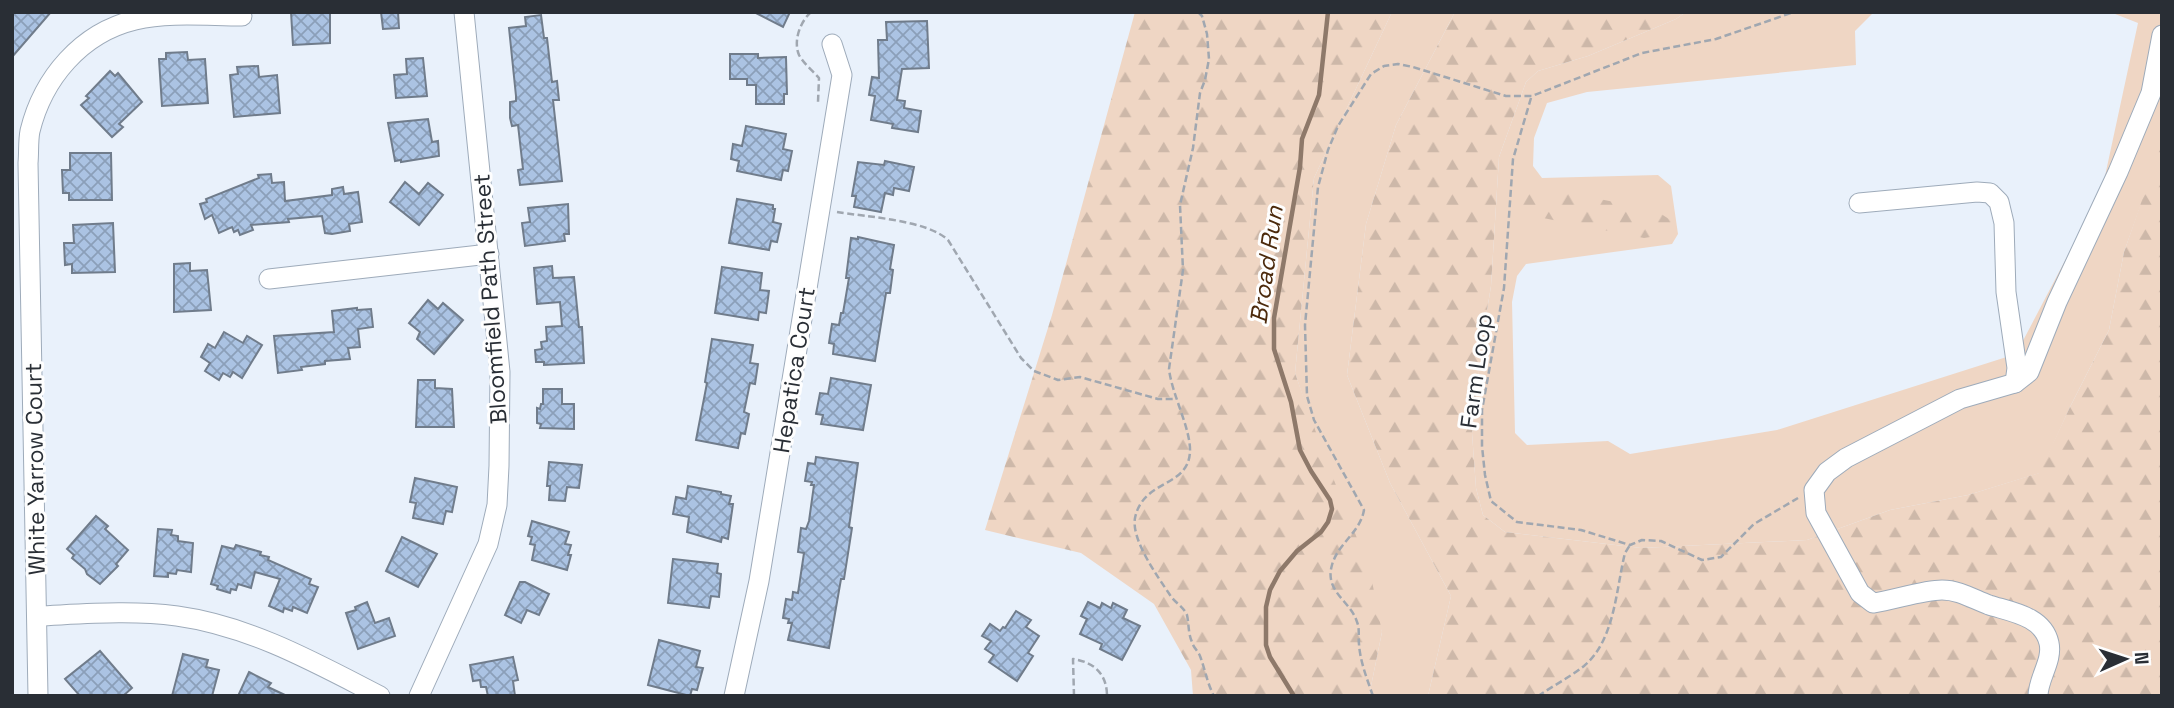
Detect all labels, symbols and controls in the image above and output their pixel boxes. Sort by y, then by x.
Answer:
street label: Bloomfield Path Street [466,173,514,425]
water label: Broad Run [1242,203,1290,326]
street label: Hepatica Court [766,285,822,455]
street label: Farm Loop [1453,312,1499,430]
street label: White Yarrow Court [18,363,52,575]
north arrow [2090,624,2160,694]
text: N [2129,651,2154,665]

